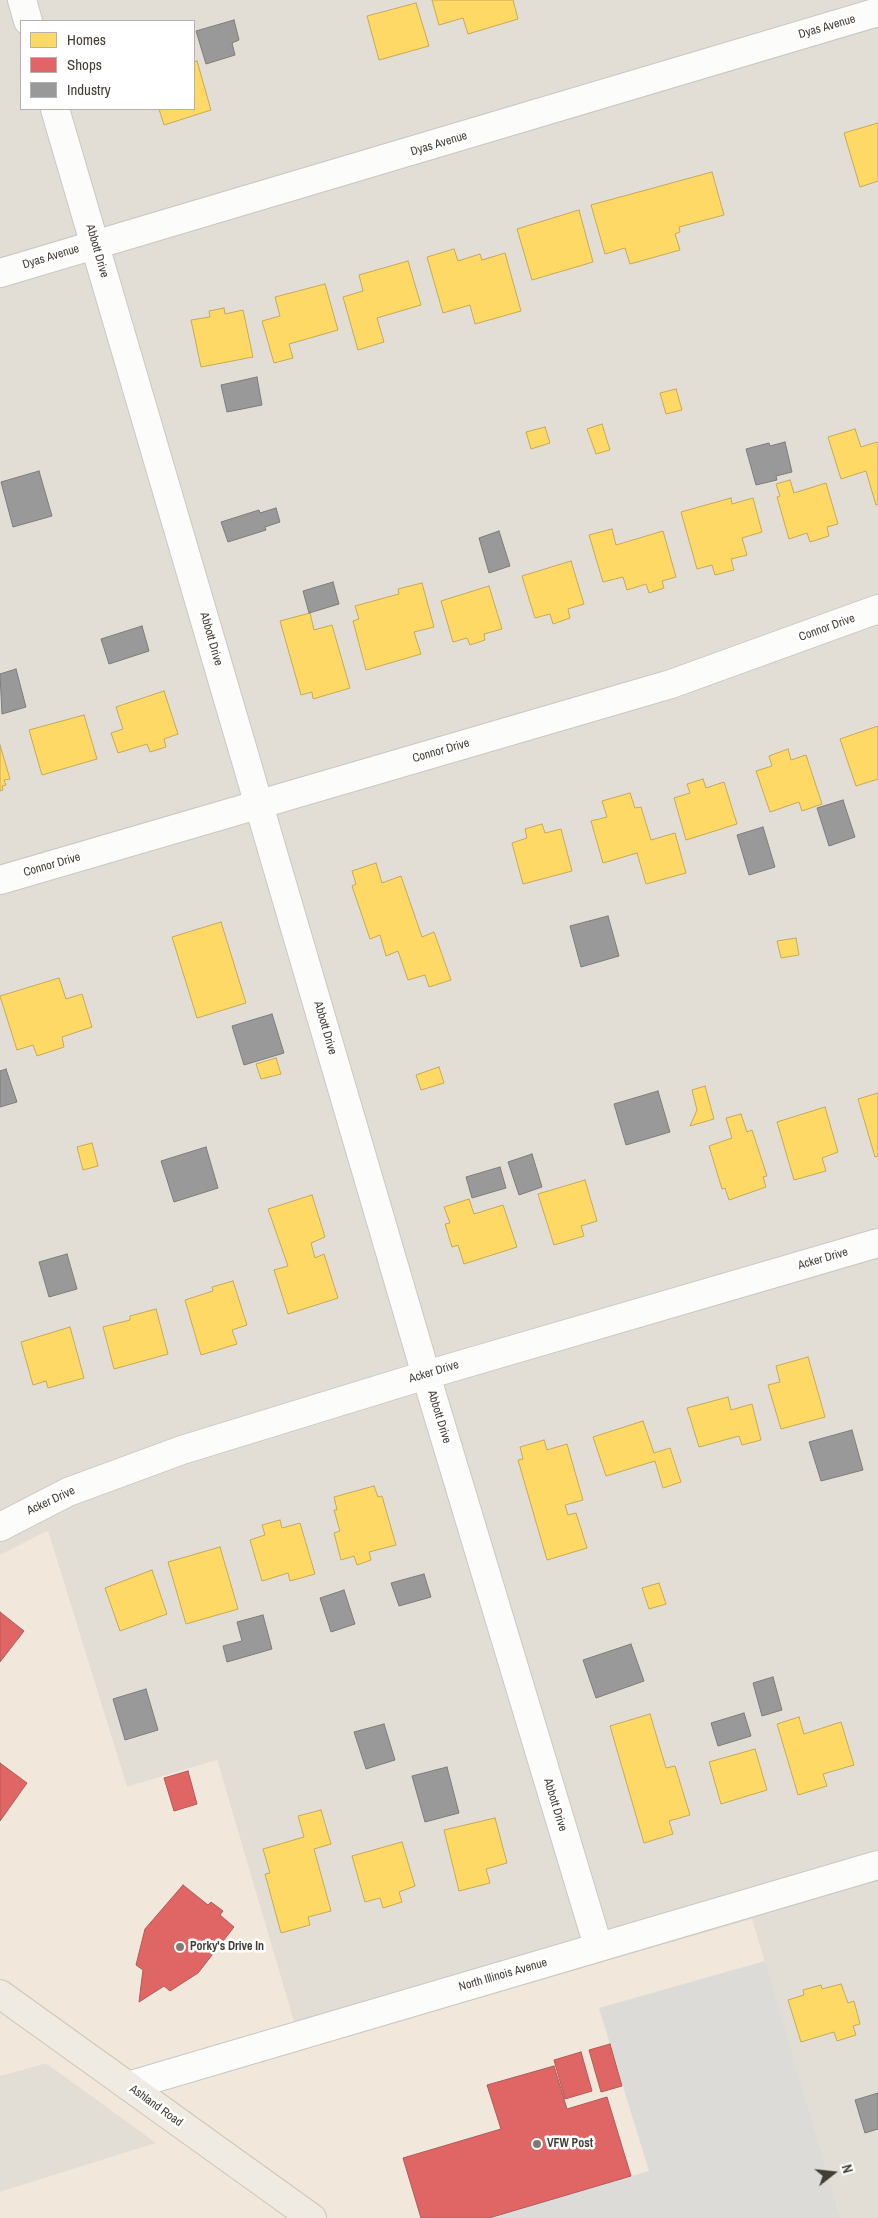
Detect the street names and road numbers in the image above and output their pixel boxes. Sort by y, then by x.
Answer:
street label: Dyas Avenue [797,12,857,42]
street label: Dyas Avenue [409,129,469,159]
street label: Abbott Drive [83,223,111,279]
street label: Dyas Avenue [21,242,81,272]
street label: Abbott Drive [197,611,225,667]
street label: Connor Drive [797,611,857,645]
street label: Connor Drive [411,736,471,766]
street label: Connor Drive [22,850,82,880]
street label: Abbott Drive [311,1000,339,1056]
street label: Acker Drive [796,1245,850,1273]
street label: Acker Drive [407,1358,461,1386]
street label: Abbott Drive [424,1389,454,1445]
street label: Acker Drive [25,1484,77,1518]
street label: Abbott Drive [540,1777,570,1833]
street label: North Illinois Avenue [457,1956,549,1994]
street label: Ashland Road [127,2082,185,2130]

